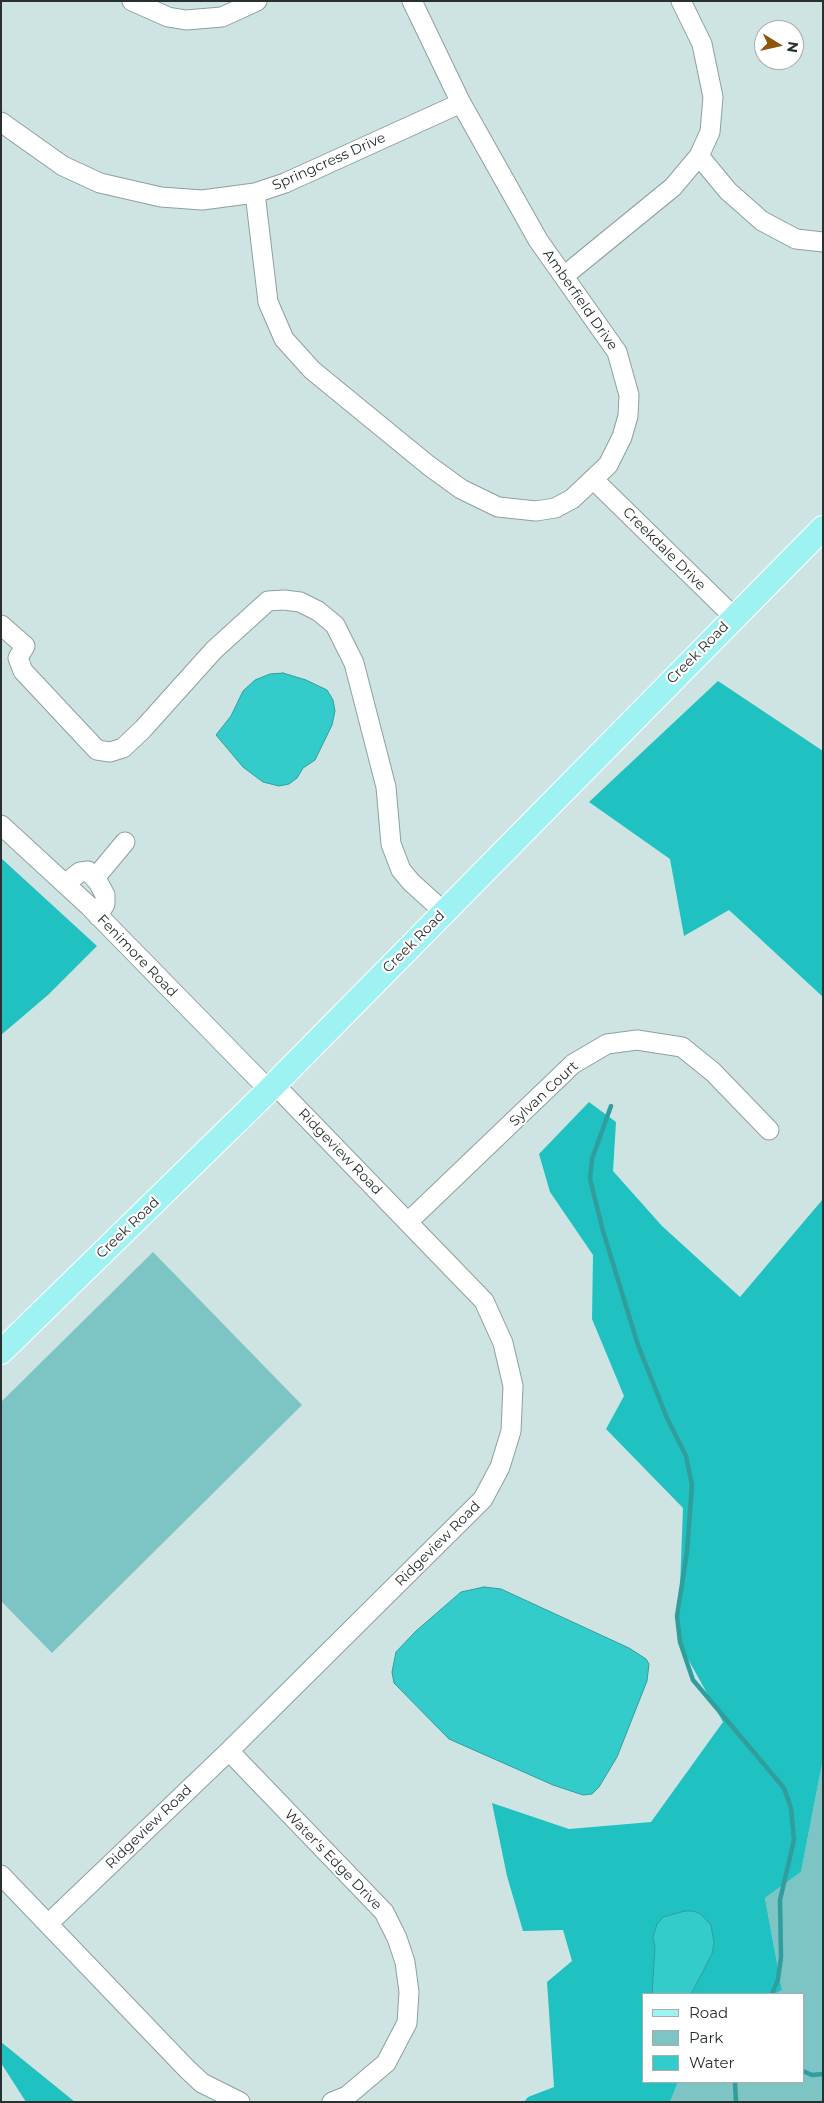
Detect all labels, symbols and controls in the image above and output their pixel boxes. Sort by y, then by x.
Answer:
north arrow [754,20,804,70]
text: N [783,40,803,54]
street label: Springcress Drive [270,129,388,195]
street label: Amberfield Drive [539,246,621,354]
street label: Creekdale Drive [619,504,709,594]
street label: Creek Road [663,618,733,688]
street label: Creek Road [379,907,449,977]
street label: Fenimore Road [93,911,181,1001]
street label: Sylvan Court [506,1058,582,1130]
street label: Ridgeview Road [295,1105,385,1199]
street label: Creek Road [93,1194,163,1262]
street label: Ridgeview Road [392,1498,484,1590]
street label: Ridgeview Road [102,1782,196,1872]
street label: Water's Edge Drive [281,1806,385,1914]
legend [642,1993,804,2083]
text: Road [689,2003,728,2022]
text: Park [689,2028,723,2047]
text: Water [689,2053,735,2072]

